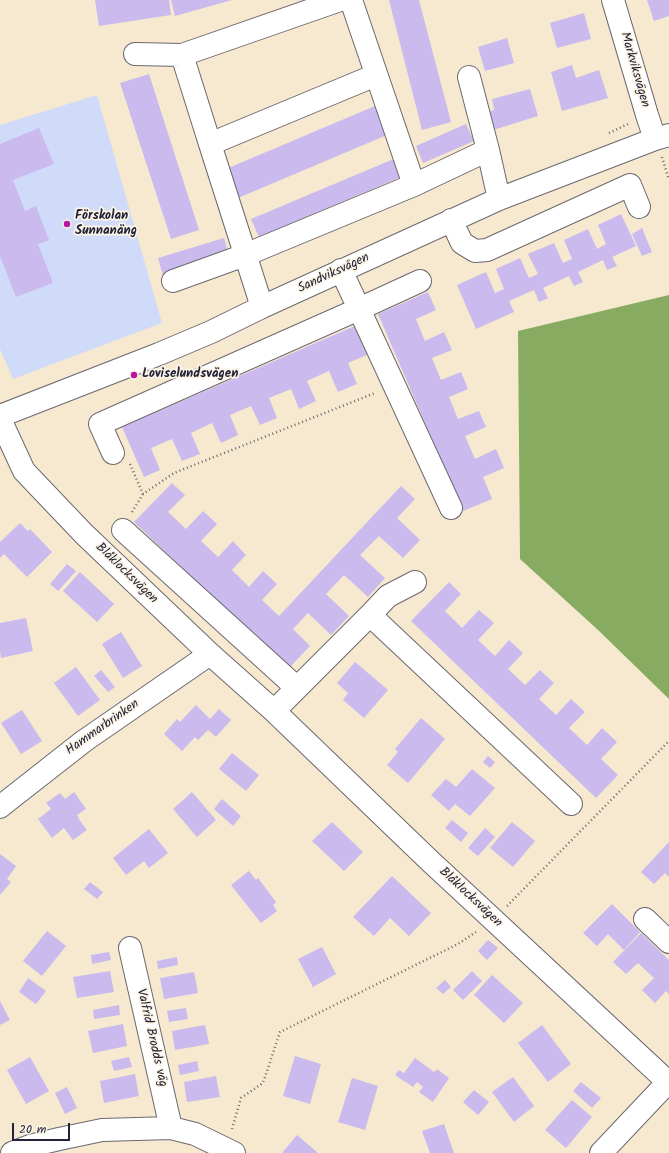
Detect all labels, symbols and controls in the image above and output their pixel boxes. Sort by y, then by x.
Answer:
street label: Markviksvägen [616,31,652,109]
place label: Förskolan Sunnanäng [75,209,137,240]
marker: Förskolan Sunnanäng [62,219,72,229]
street label: Sandviksvägen [296,251,372,297]
place label: Loviselundsvägen [142,367,238,383]
marker: Loviselundsvägen [129,370,139,380]
street label: Blåklocksvägen [92,540,160,608]
street label: Hammarbrinken [63,697,143,759]
street label: Blåklocksvägen [435,865,505,931]
street label: Valfrid Brodds väg [132,987,170,1089]
scale bar [14,1115,72,1141]
text: 20 m [19,1120,46,1139]

